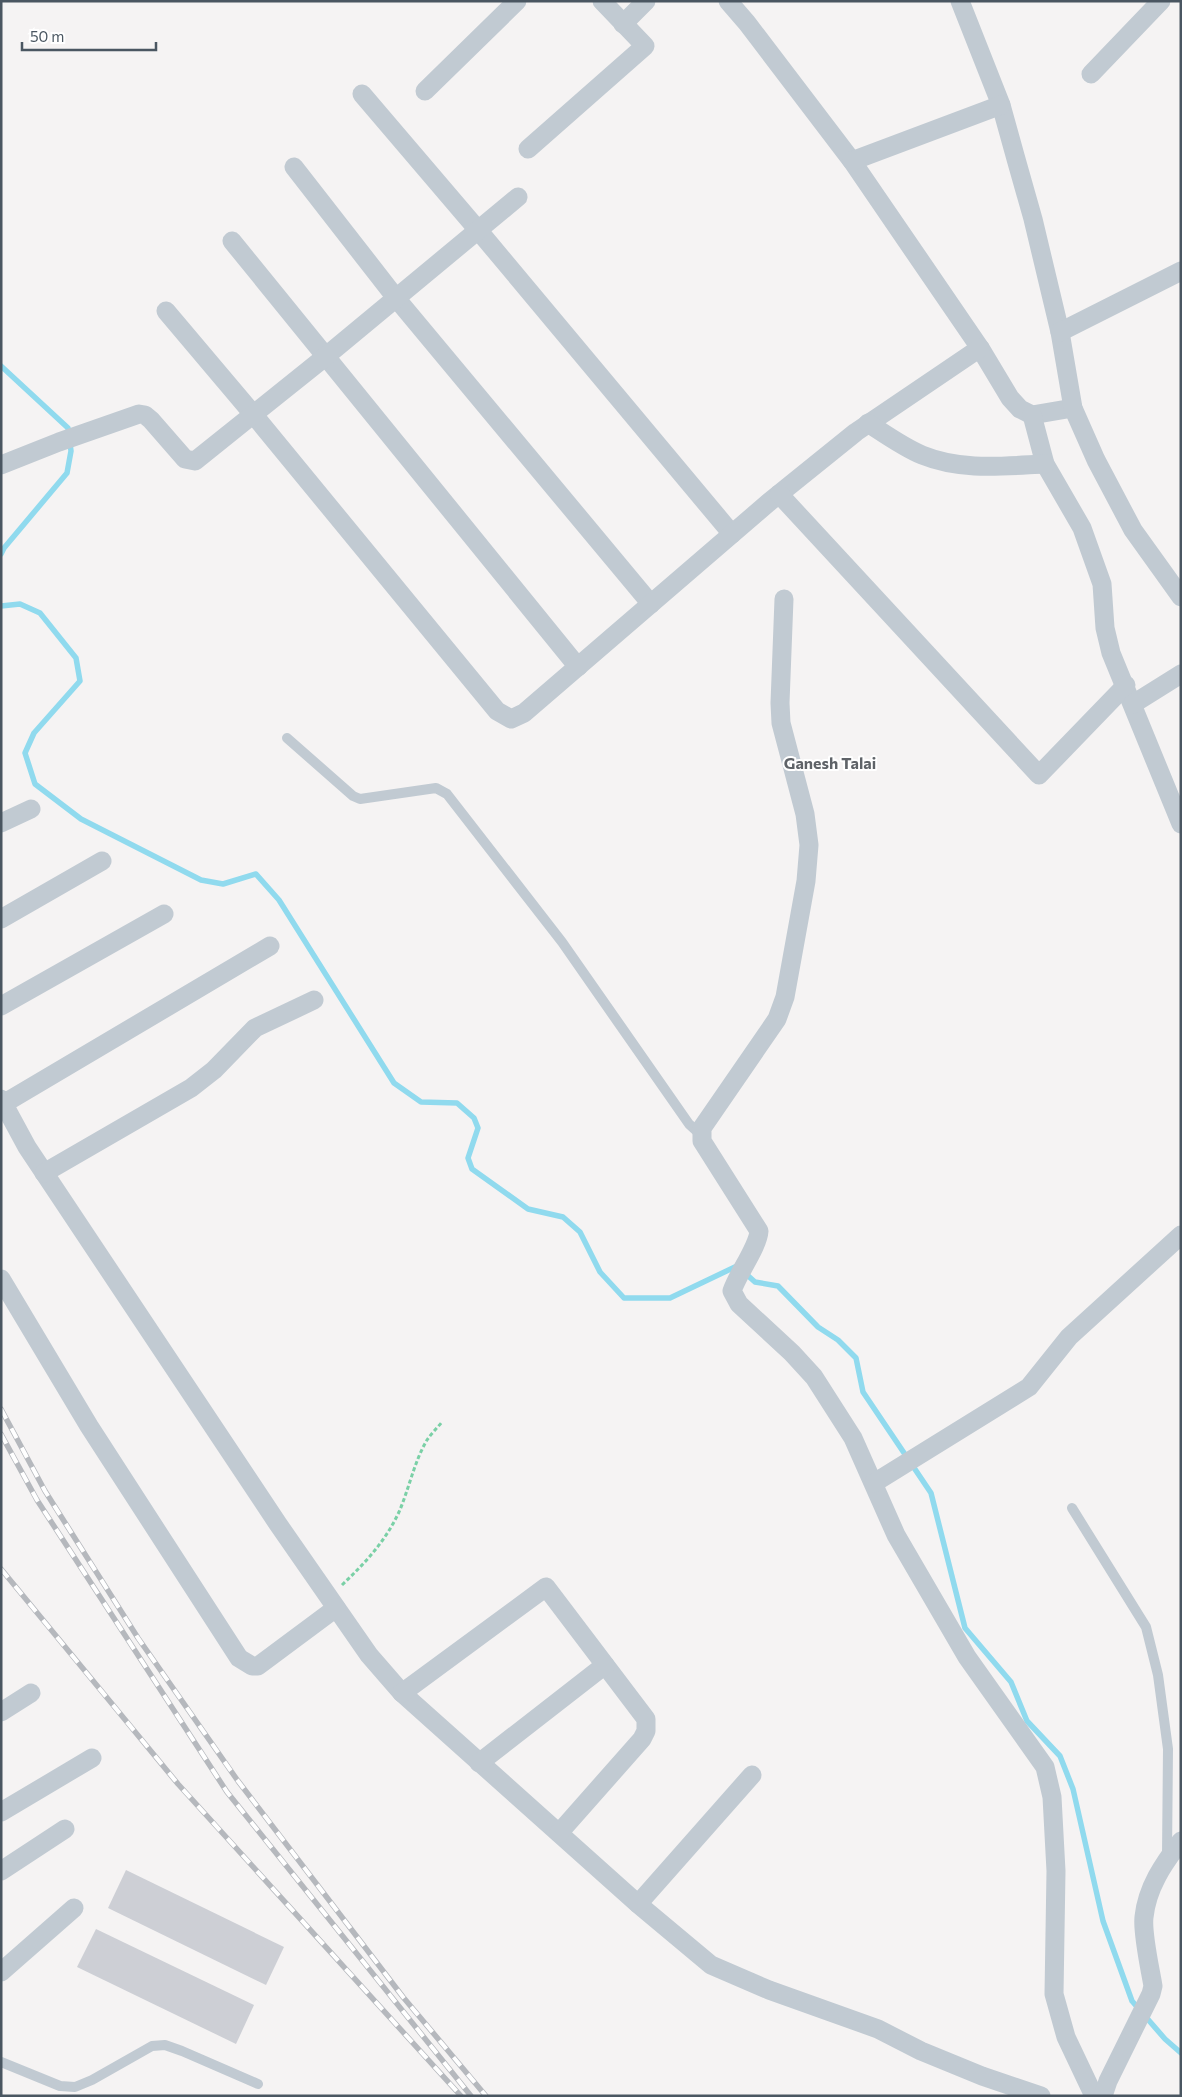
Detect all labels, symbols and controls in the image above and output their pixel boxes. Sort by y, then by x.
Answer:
scale bar [22,20,156,52]
text: 50 m [30,27,64,45]
district label: Ganesh Talai [784,753,876,772]

